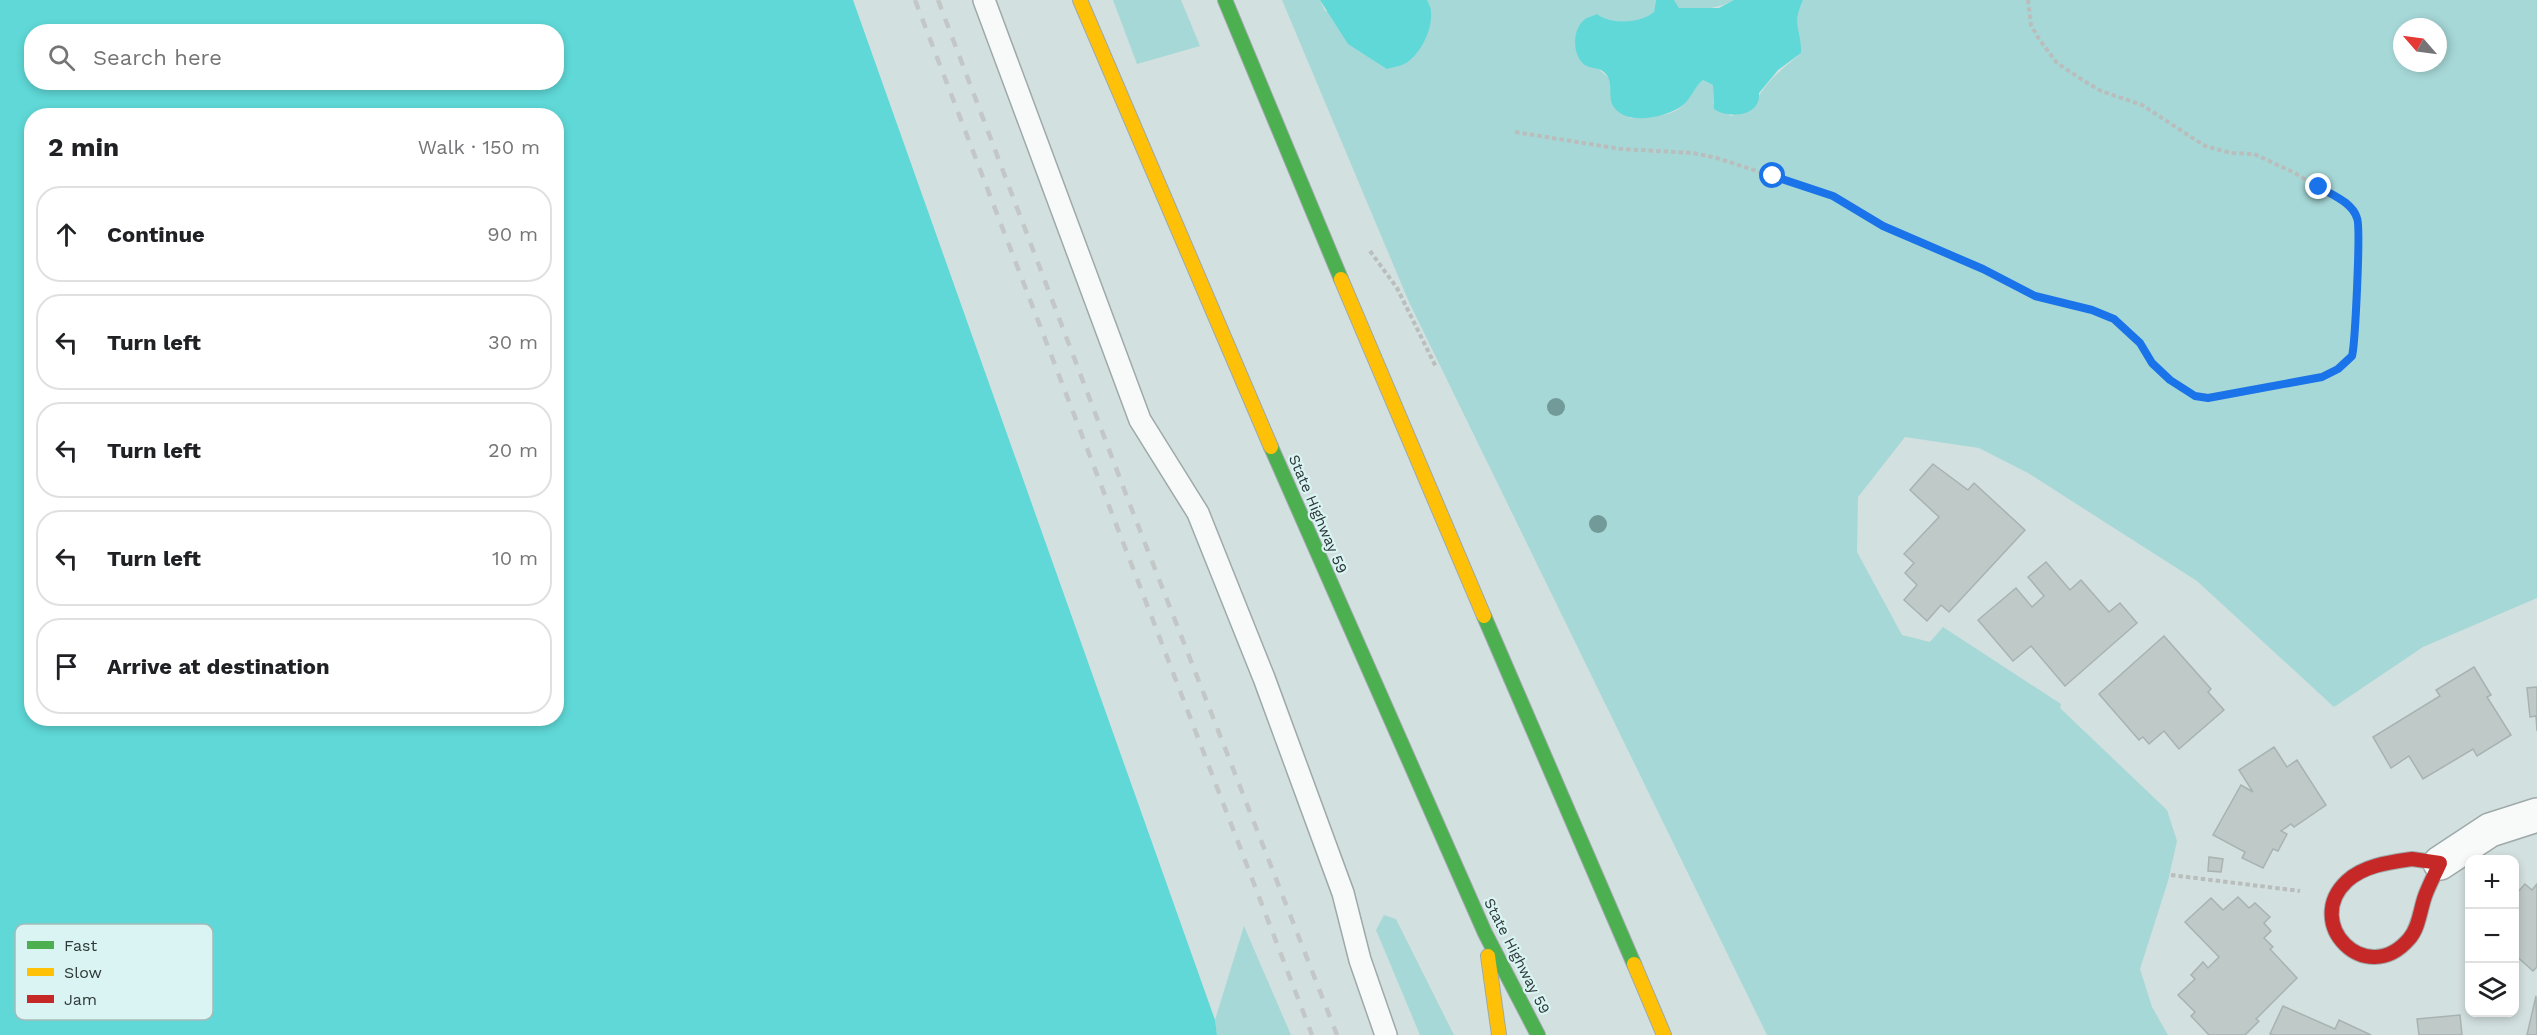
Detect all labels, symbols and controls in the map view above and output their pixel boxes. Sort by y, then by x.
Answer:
north arrow [2393,18,2447,72]
search box [24,24,564,90]
icon: search [45,41,78,74]
text: Search here [93,45,222,70]
text: 2 min [48,132,119,162]
text: Walk · 150 m [418,135,540,159]
route start [1759,162,1785,188]
route end [2305,173,2331,199]
icon: ahead [50,218,83,251]
text: Continue [107,222,205,247]
text: 90 m [487,222,538,246]
icon: left [50,326,83,359]
text: Turn left [107,330,201,355]
text: 30 m [488,330,538,354]
icon: left [50,434,83,467]
text: Turn left [107,438,201,463]
text: 20 m [488,438,538,462]
street label: State Highway 59 [1285,452,1351,576]
icon: left [50,542,83,575]
text: Turn left [107,546,201,571]
text: 10 m [492,546,538,570]
icon: arrive [50,650,83,683]
text: Arrive at destination [107,654,330,679]
map controls [2465,855,2519,1017]
button: + [2465,855,2519,909]
street label: State Highway 59 [1480,895,1554,1017]
button: − [2465,909,2519,963]
legend [15,924,213,1020]
text: Fast [64,936,97,955]
text: Slow [64,963,102,982]
button: layers [2465,963,2519,1017]
text: Jam [64,990,97,1009]

